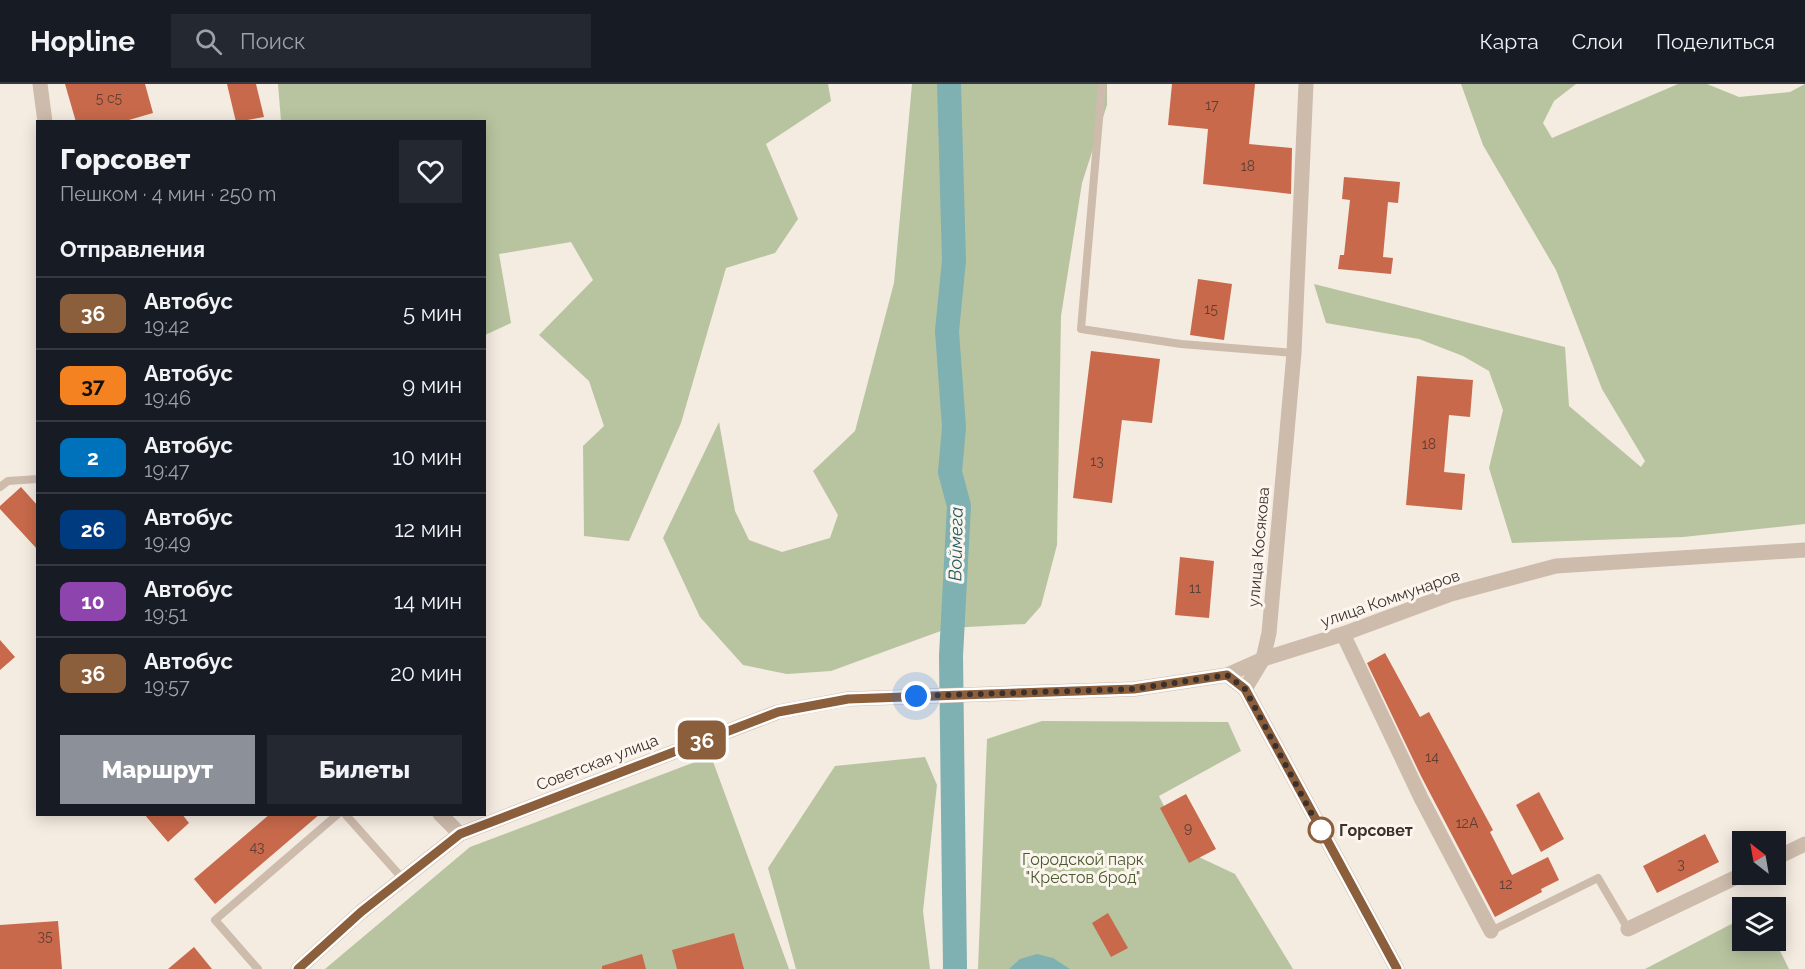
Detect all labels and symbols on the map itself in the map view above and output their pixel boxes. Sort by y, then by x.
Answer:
house number: 5 с5 [96,90,123,106]
house number: 17 [1205,97,1219,113]
house number: 18 [1241,158,1255,174]
house number: 15 [1204,301,1218,317]
house number: 18 [1422,436,1436,452]
house number: 13 [1090,453,1104,469]
street label: улица Косякова [1244,486,1273,608]
water label: Воймега [944,506,967,581]
street label: улица Коммунаров [1318,566,1462,631]
house number: 11 [1189,580,1201,596]
your location [901,681,931,711]
line badge: 36 [675,720,729,760]
street label: Советская улица [534,730,661,794]
house number: 14 [1425,749,1439,765]
house number: 12А [1456,815,1479,831]
marker: Горсовет [1308,817,1334,843]
house number: 9 [1184,820,1192,836]
place label: Горсовет [1339,821,1413,840]
north arrow [1732,831,1786,885]
house number: 43 [249,839,265,855]
park label: Городской парк "Крестов брод" [1022,850,1144,887]
house number: 3 [1677,856,1685,872]
house number: 12 [1499,876,1513,892]
house number: 35 [37,928,53,944]

